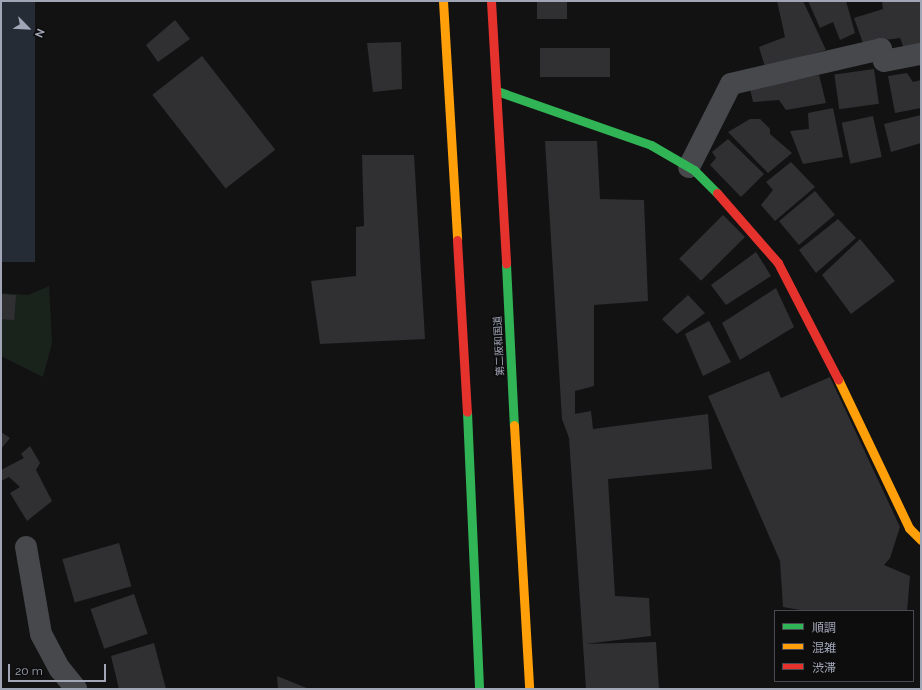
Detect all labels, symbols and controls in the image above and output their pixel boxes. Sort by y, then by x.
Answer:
north arrow [8,8,48,48]
text: N [32,27,47,40]
street label: 第二阪和国道 [491,316,507,376]
legend [774,610,914,682]
text: 順調 [812,621,836,635]
text: 混雑 [812,641,836,655]
scale bar [10,656,108,682]
text: 渋滞 [812,661,836,675]
text: 20 m [15,664,43,678]

